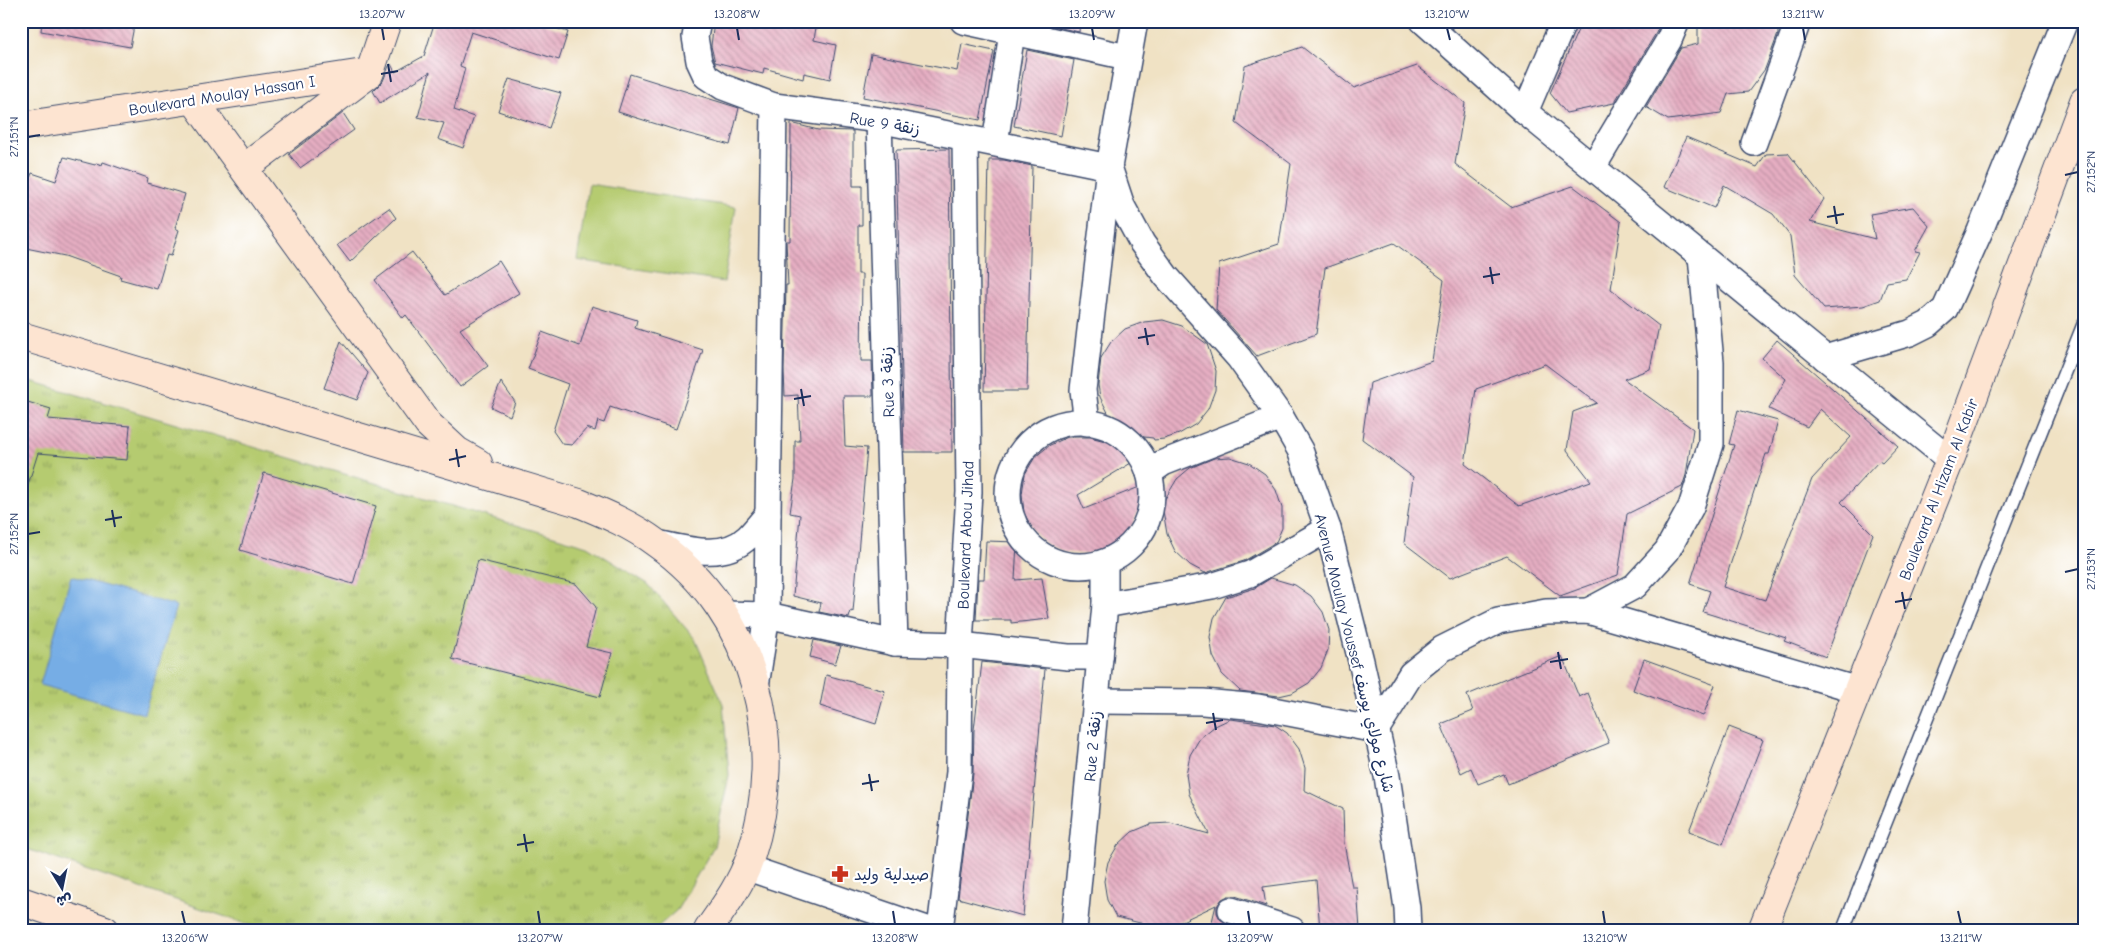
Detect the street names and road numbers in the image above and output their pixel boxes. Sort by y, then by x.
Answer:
street label: Boulevard Moulay Hassan I [128,72,317,120]
street label: Rue 9 زنقة [848,109,921,139]
street label: Rue 3 زنقة [878,346,898,418]
street label: Boulevard Al Hizam Al Kabir [1896,395,1982,583]
street label: Boulevard Abou Jihad [954,461,978,610]
street label: Avenue Moulay Youssef شارع مولاي يوسف [1309,512,1397,795]
street label: Rue 2 زنقة [1081,710,1105,782]

